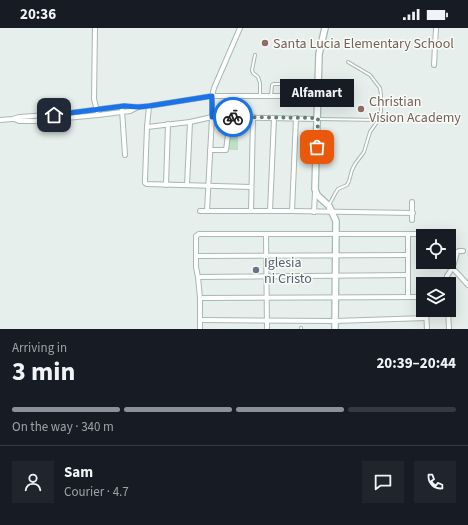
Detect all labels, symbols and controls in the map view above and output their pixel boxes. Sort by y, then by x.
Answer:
text: 20:36 [20,4,56,25]
place label: Santa Lucia Elementary School [273,34,454,54]
marker: Santa Lucia Elementary School [260,38,270,48]
callout: Alfamart [280,79,354,107]
text: Alfamart [292,84,342,102]
place label: Christian Vision Academy [369,92,461,128]
courier [213,97,253,137]
pin [37,98,71,132]
icon: home [43,104,65,126]
marker: Christian Vision Academy [356,104,366,114]
icon: bike [222,106,244,128]
pin [300,130,334,164]
icon: bag [306,136,328,158]
map controls [416,229,456,317]
button: locate [416,229,456,269]
place label: Iglesia ni Cristo [264,253,312,289]
marker: Iglesia ni Cristo [251,265,261,275]
button: layers [416,277,456,317]
text: Arriving in [12,339,67,357]
text: 3 min [12,353,75,390]
text: 20:39–20:44 [376,353,456,374]
text: On the way · 340 m [12,418,114,436]
button: person [12,461,54,503]
button: chat [362,461,404,503]
button: phone [414,461,456,503]
text: Sam [64,462,93,483]
text: Courier · 4.7 [64,483,129,501]

